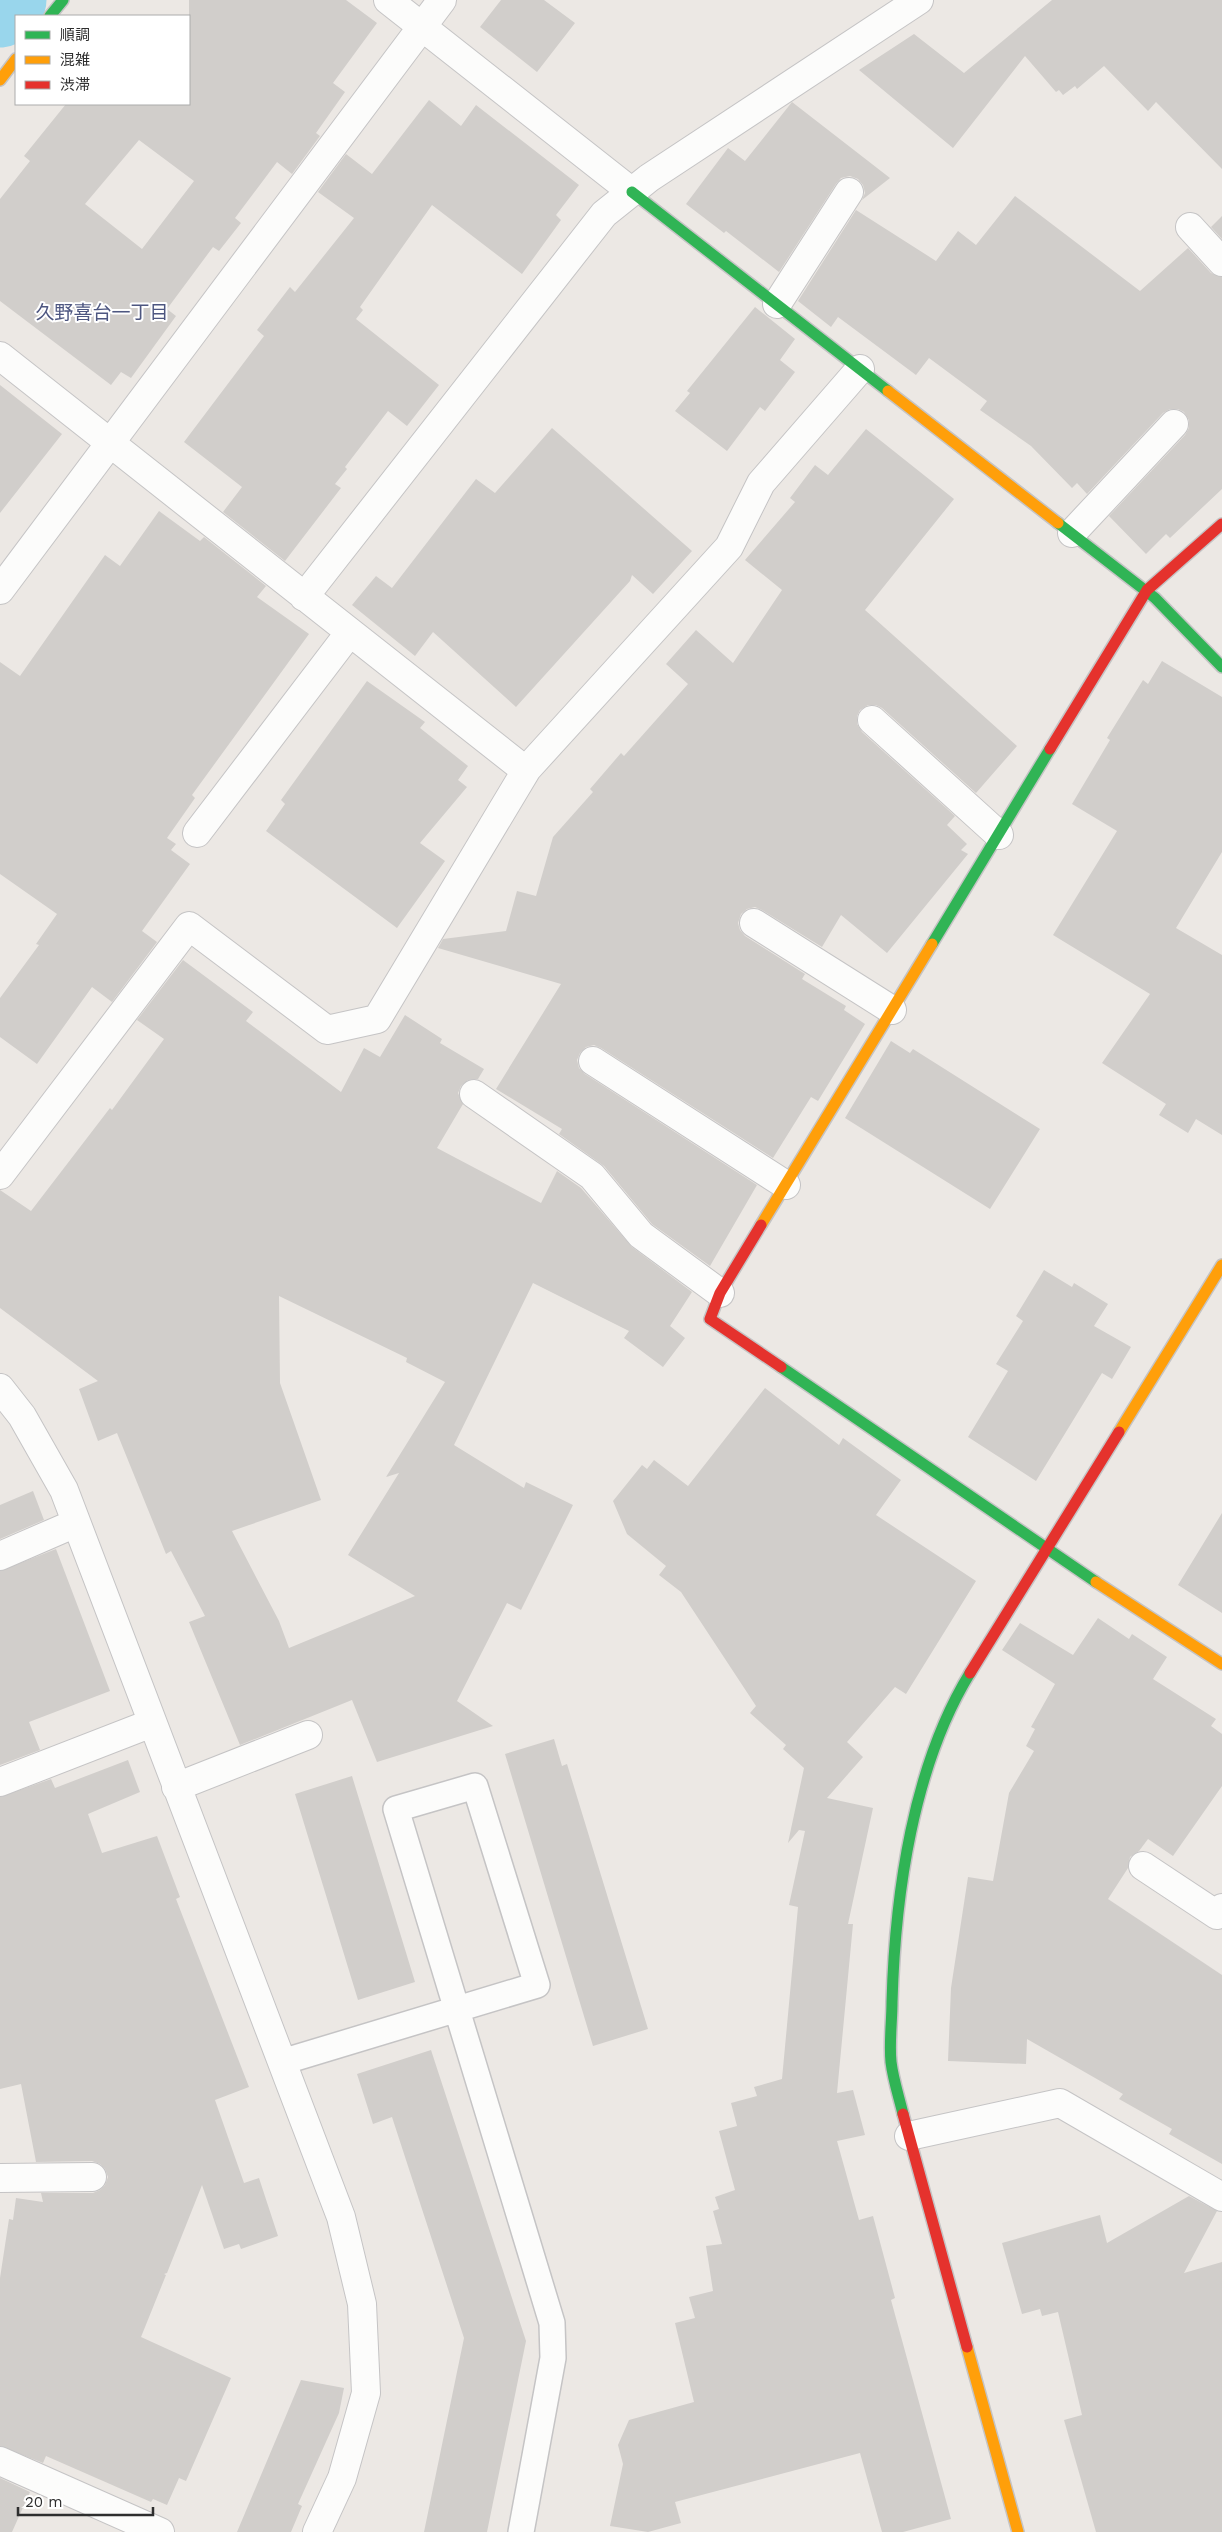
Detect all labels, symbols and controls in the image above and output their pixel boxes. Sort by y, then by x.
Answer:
legend [15,15,190,105]
text: 順調 [60,26,90,44]
text: 混雑 [60,51,90,69]
text: 渋滞 [60,76,90,94]
district label: 久野喜台一丁目 [35,301,169,324]
scale bar [18,2484,152,2516]
text: 20 m [25,2493,63,2511]

